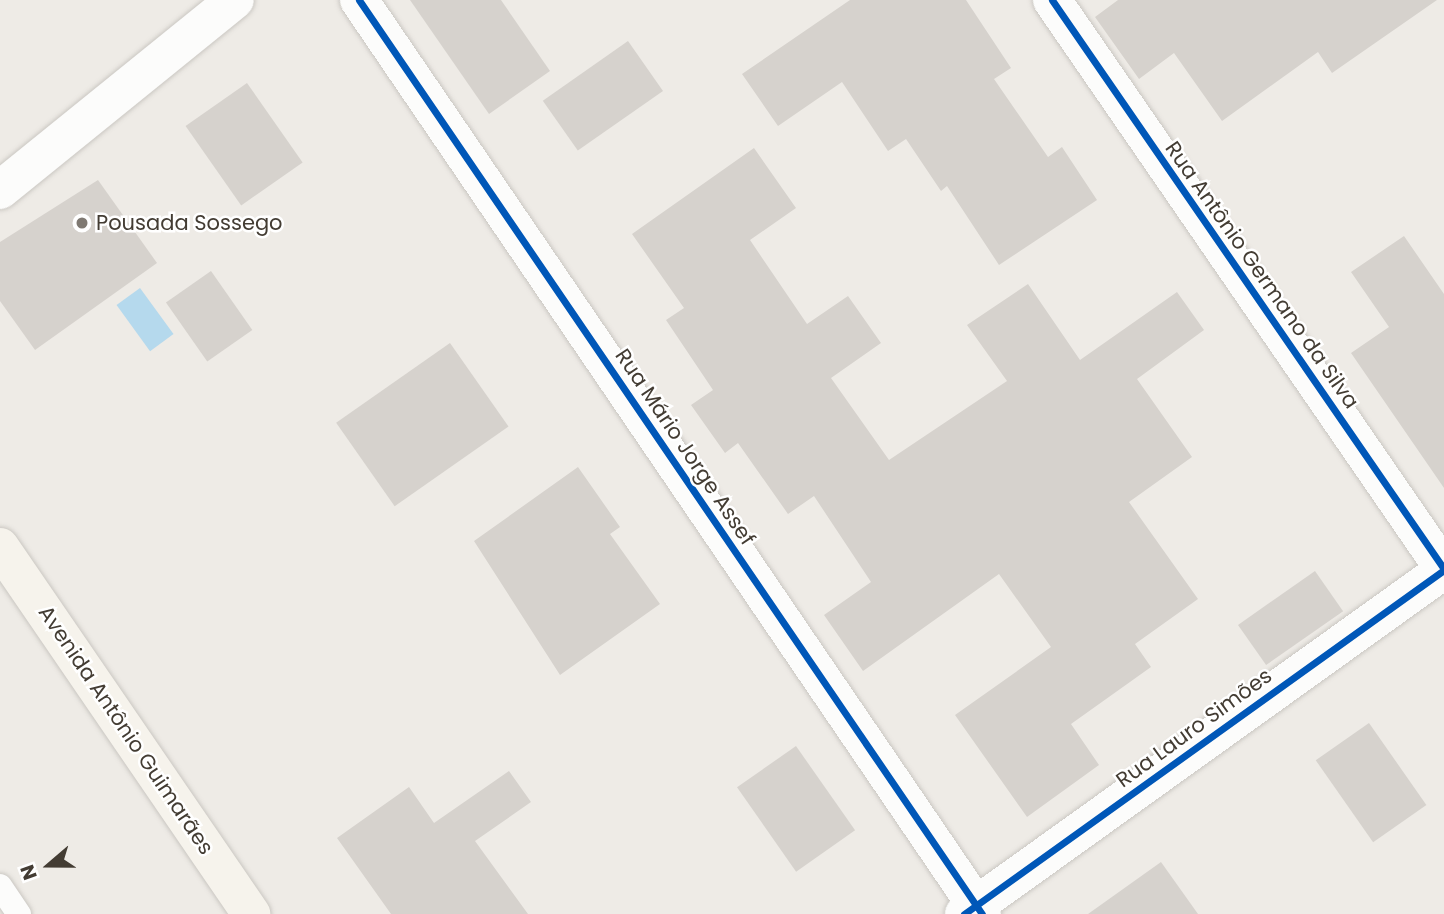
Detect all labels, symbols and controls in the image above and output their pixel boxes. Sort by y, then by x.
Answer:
street label: Rua Antônio Germano da Silva [1160,137,1364,413]
place label: Pousada Sossego [96,210,283,236]
marker: Pousada Sossego [74,215,90,231]
street label: Rua Mário Jorge Assef [610,344,760,550]
street label: Avenida Antônio Guimarães [33,601,219,859]
street label: Rua Lauro Simões [1111,663,1277,793]
north arrow [14,830,84,900]
text: N [14,861,44,884]

